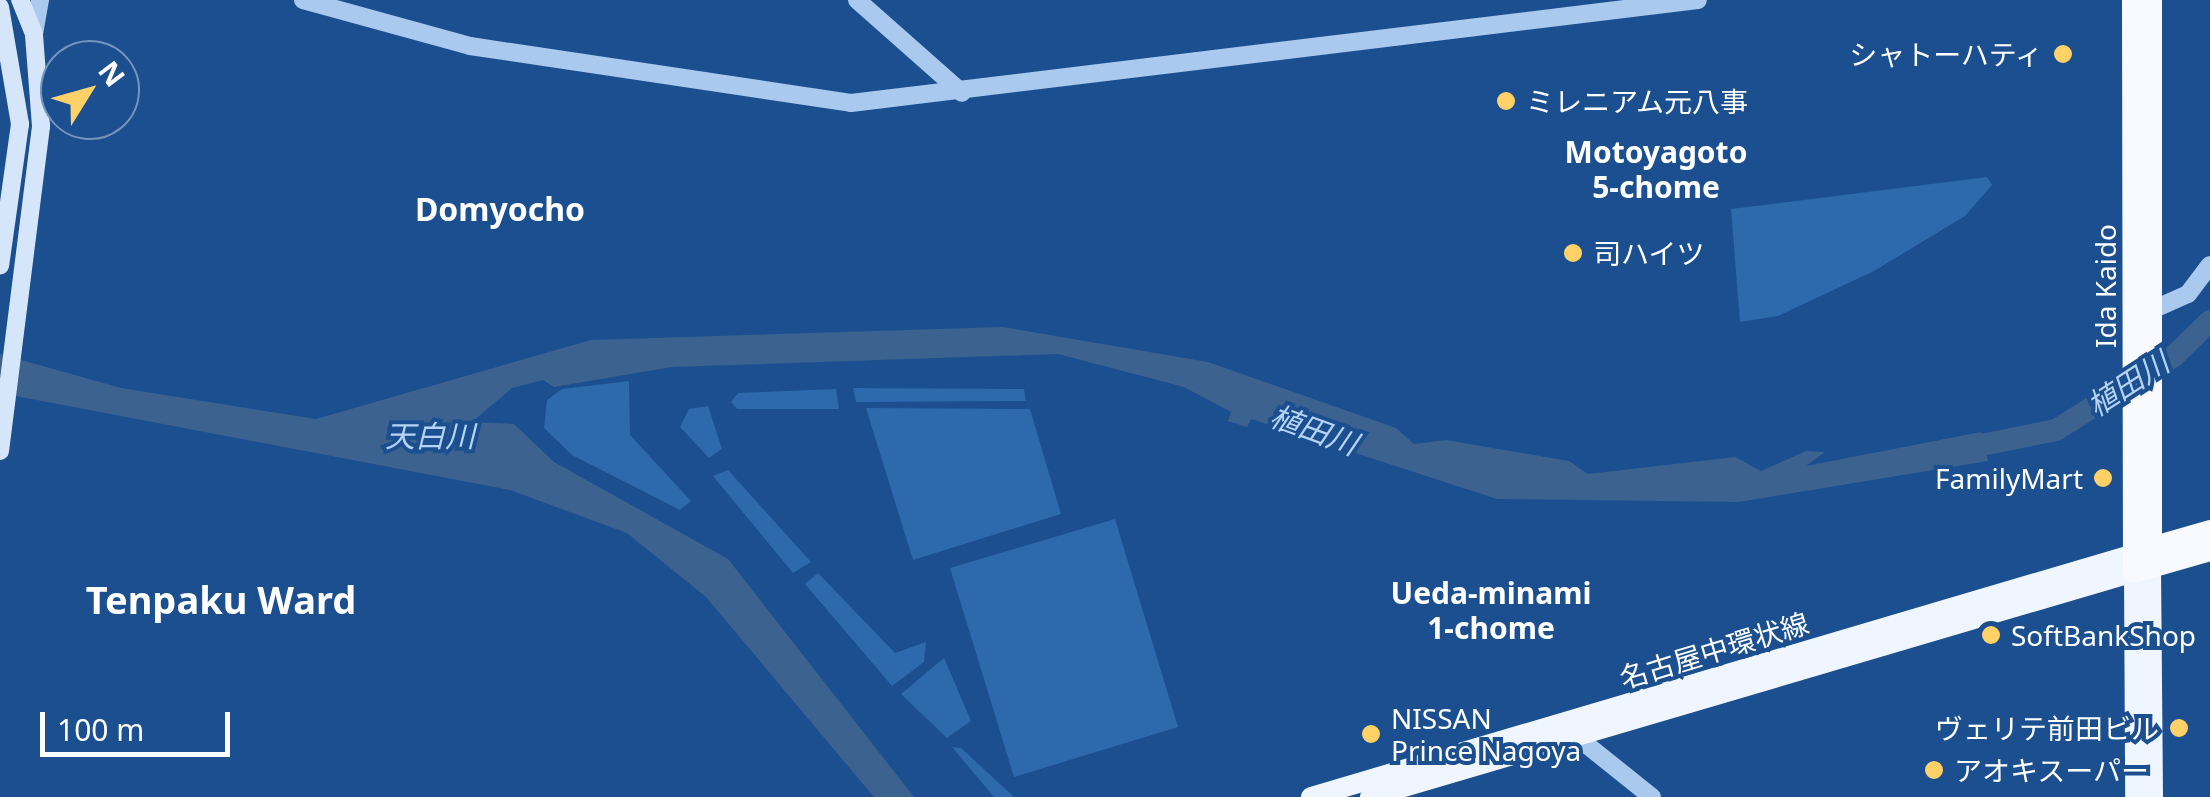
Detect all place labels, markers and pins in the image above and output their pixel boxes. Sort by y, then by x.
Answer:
place label: シャトーハティ [1847,37,2043,71]
marker: シャトーハティ [2052,43,2074,65]
place label: ミレニアム元八事 [1526,84,1750,118]
marker: ミレニアム元八事 [1495,90,1517,112]
place label: 司ハイツ [1593,236,1705,270]
marker: 司ハイツ [1562,242,1584,264]
place label: FamilyMart [1935,461,2083,495]
marker: FamilyMart [2092,467,2114,489]
place label: SoftBankShop [2011,618,2196,652]
marker: SoftBankShop [1980,624,2002,646]
place label: NISSAN Prince Nagoya [1391,701,1581,767]
place label: ヴェリテ前田ビル [1935,711,2159,745]
marker: ヴェリテ前田ビル [2168,717,2190,739]
marker: NISSAN Prince Nagoya [1360,723,1382,745]
place label: アオキスーパー [1954,753,2150,787]
marker: アオキスーパー [1923,759,1945,781]

